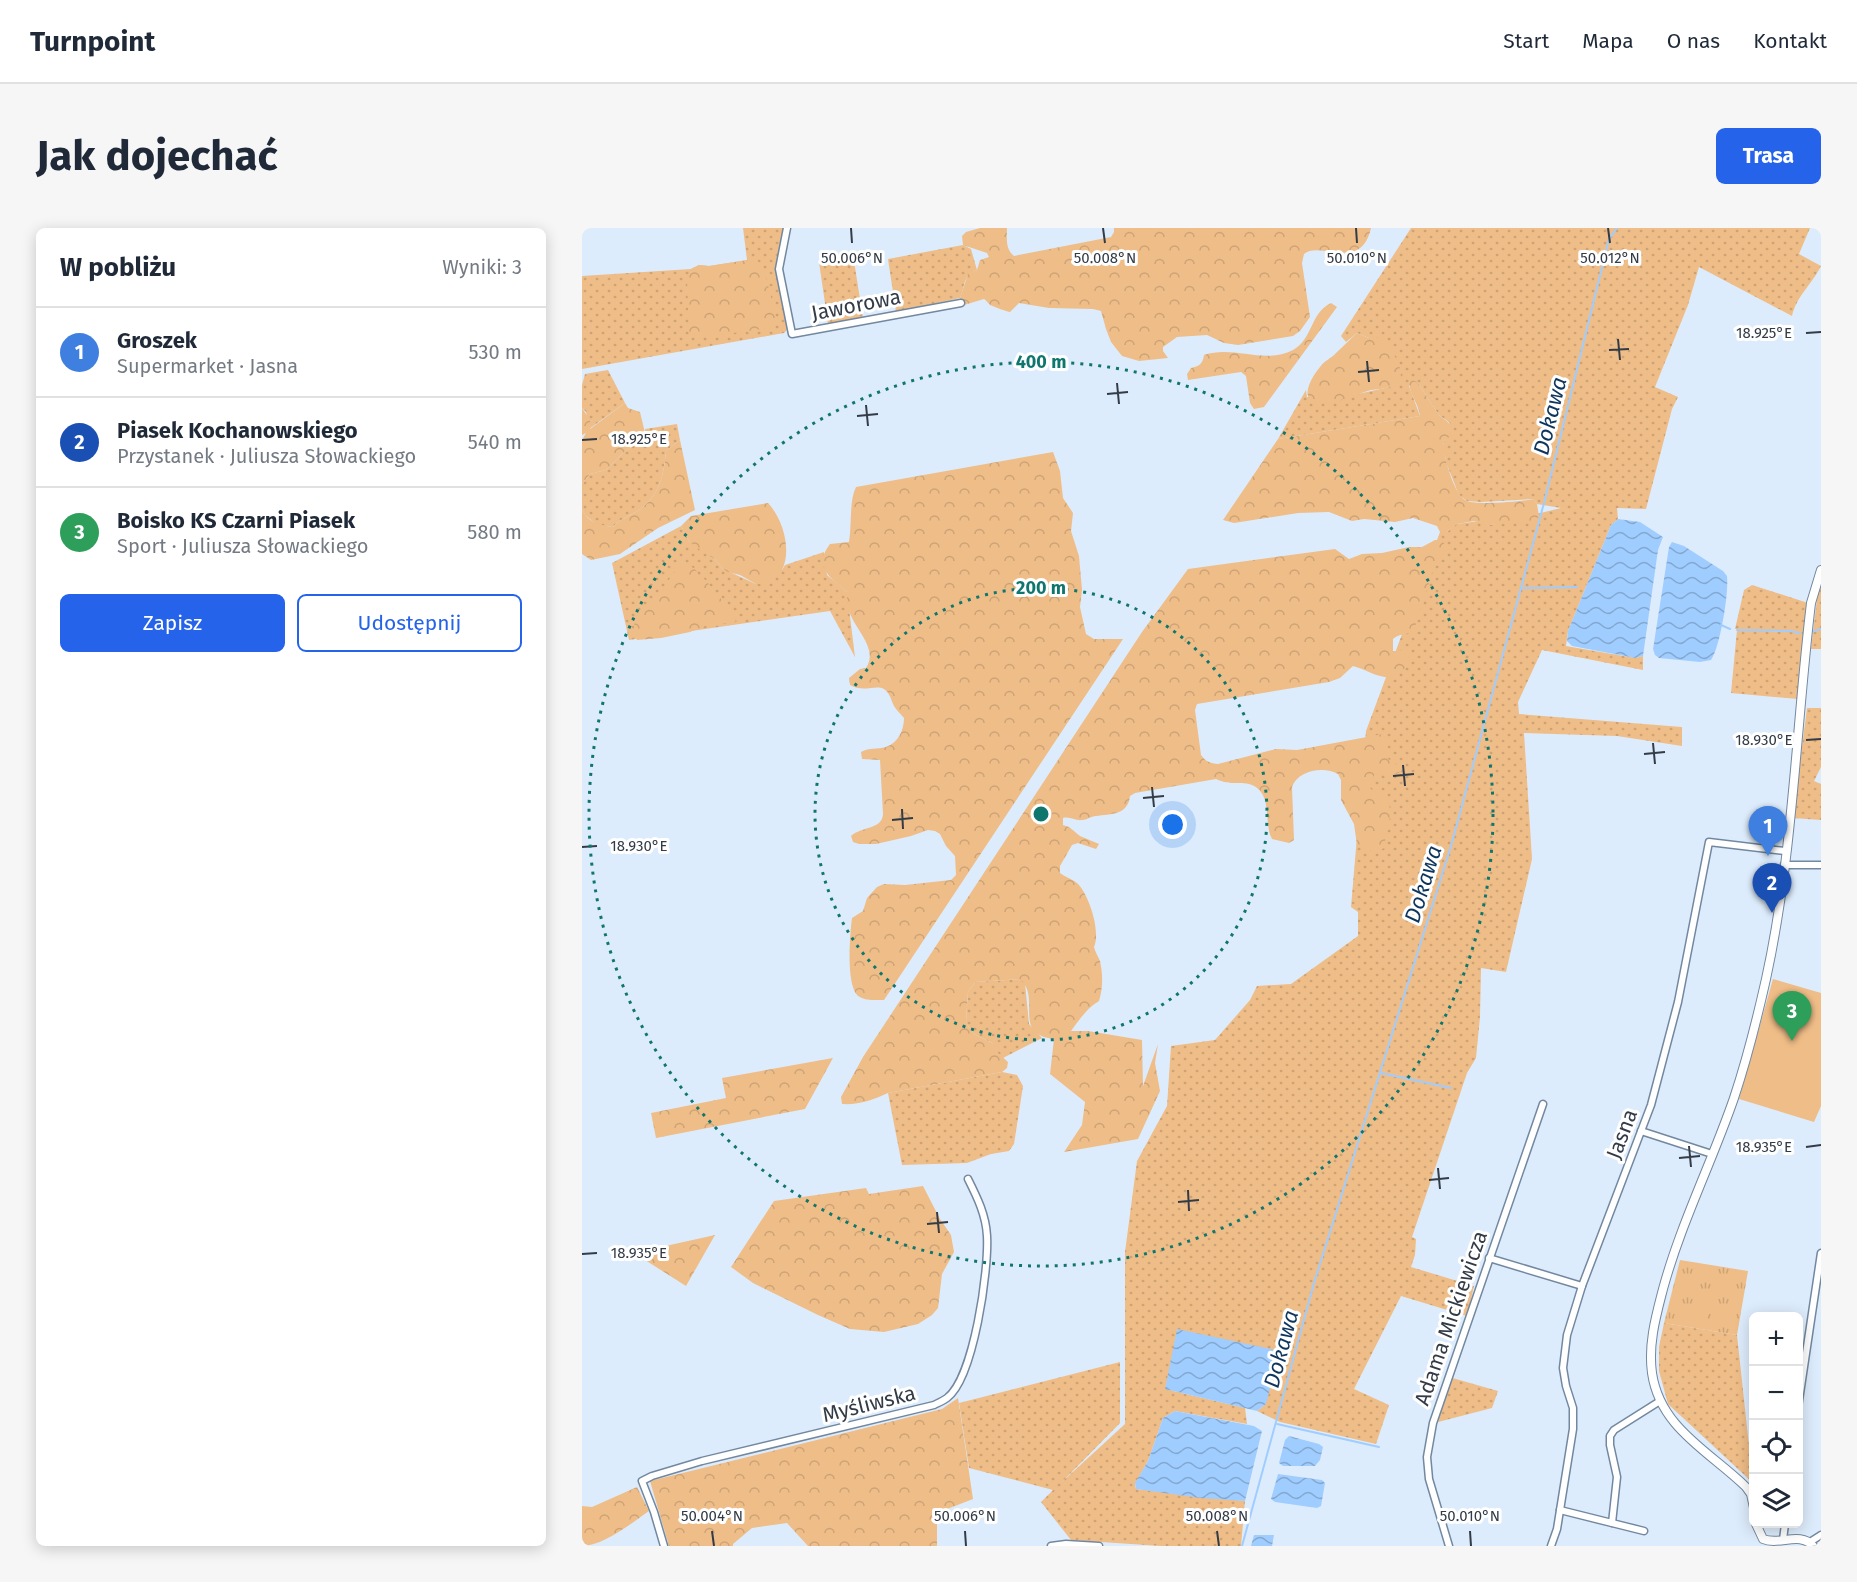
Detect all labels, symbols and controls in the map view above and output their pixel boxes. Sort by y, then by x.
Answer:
text: Turnpoint [30,25,155,58]
text: Start [1503,28,1549,54]
text: Mapa [1582,28,1634,54]
text: O nas [1667,28,1720,54]
text: Kontakt [1753,28,1827,54]
button: Trasa [1716,128,1821,184]
text: Jak dojechać [36,131,278,181]
text: 50.006°N [821,249,883,267]
text: 50.008°N [1074,249,1136,267]
text: 50.010°N [1327,249,1387,267]
text: 50.012°N [1580,249,1640,267]
text: W pobliżu [60,252,176,283]
text: Wyniki: 3 [442,255,522,279]
street label: Jaworowa [809,284,903,326]
text: 18.925°E [1736,324,1792,342]
text: Groszek [117,327,197,354]
text: 1 [75,340,84,364]
text: 530 m [469,340,522,364]
text: 400 m [1016,351,1066,373]
text: Supermarket · Jasna [117,354,298,378]
water label: Dokawa [1527,374,1573,458]
text: Piasek Kochanowskiego [117,417,358,444]
text: 2 [74,430,85,454]
text: 540 m [468,430,522,454]
text: 18.925°E [611,430,667,448]
text: Przystanek · Juliusza Słowackiego [117,444,416,468]
text: Boisko KS Czarni Piasek [117,507,355,534]
text: 3 [74,520,85,544]
text: 580 m [467,520,522,544]
text: Sport · Juliusza Słowackiego [117,534,368,558]
text: 200 m [1016,577,1066,599]
button: Zapisz [60,594,285,652]
button: Udostępnij [297,594,522,652]
text: 18.930°E [1735,731,1793,749]
centre of rings [1031,804,1051,824]
pin: 1 [1748,806,1788,856]
your location [1158,810,1187,839]
text: 18.930°E [610,837,668,855]
water label: Dokawa [1398,842,1448,926]
pin: 2 [1752,864,1792,913]
pin: 3 [1772,992,1812,1041]
street label: Jasna [1601,1105,1643,1163]
text: 18.935°E [1736,1138,1792,1156]
street label: Adama Mickiewicza [1409,1227,1493,1409]
text: 18.935°E [611,1244,667,1262]
water label: Dokawa [1258,1307,1304,1391]
map controls [1749,1312,1803,1528]
button: + [1749,1312,1803,1366]
button: − [1749,1366,1803,1420]
street label: Myśliwska [820,1380,918,1428]
button: locate [1749,1420,1803,1474]
button: layers [1749,1474,1803,1528]
text: 50.004°N [681,1507,743,1525]
text: 50.006°N [934,1507,996,1525]
text: 50.008°N [1186,1507,1248,1525]
text: 50.010°N [1440,1507,1500,1525]

